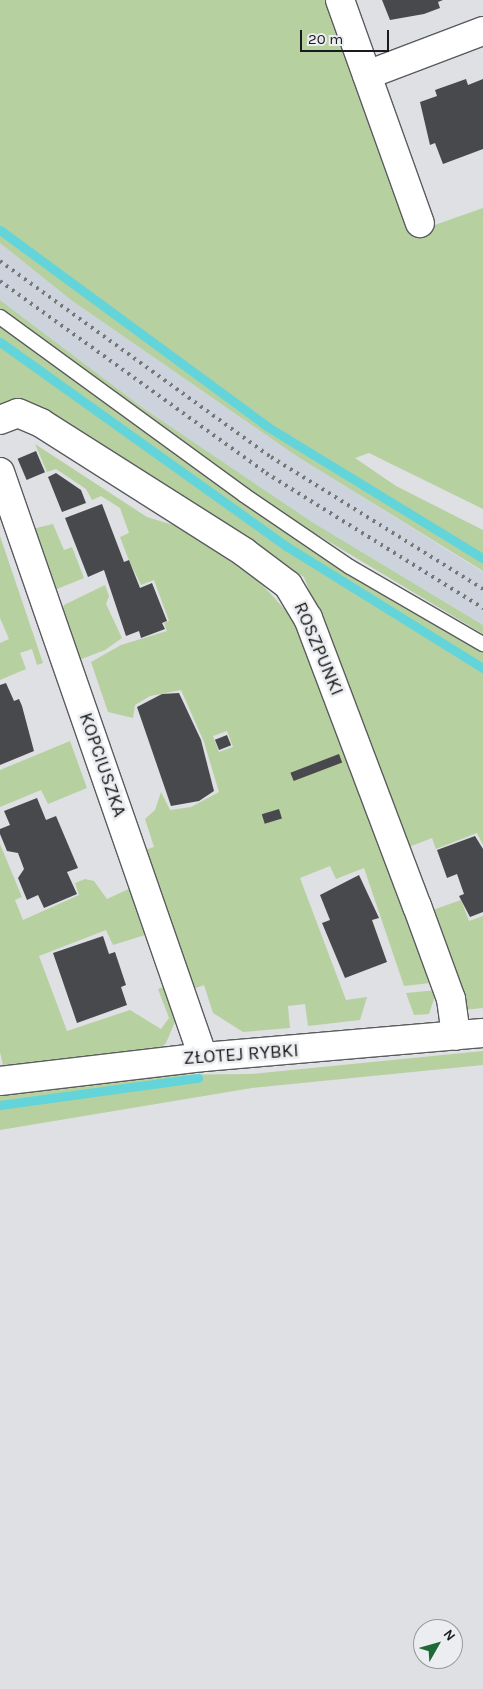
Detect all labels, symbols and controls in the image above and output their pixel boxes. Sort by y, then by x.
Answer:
scale bar [303,20,392,52]
text: 20 m [308,30,343,48]
street label: ROSZPUNKI [288,599,348,699]
street label: KOPCIUSZKA [73,710,131,820]
street label: ZŁOTEJ RYBKI [183,1040,299,1070]
north arrow [413,1619,463,1669]
text: N [440,1626,459,1644]

